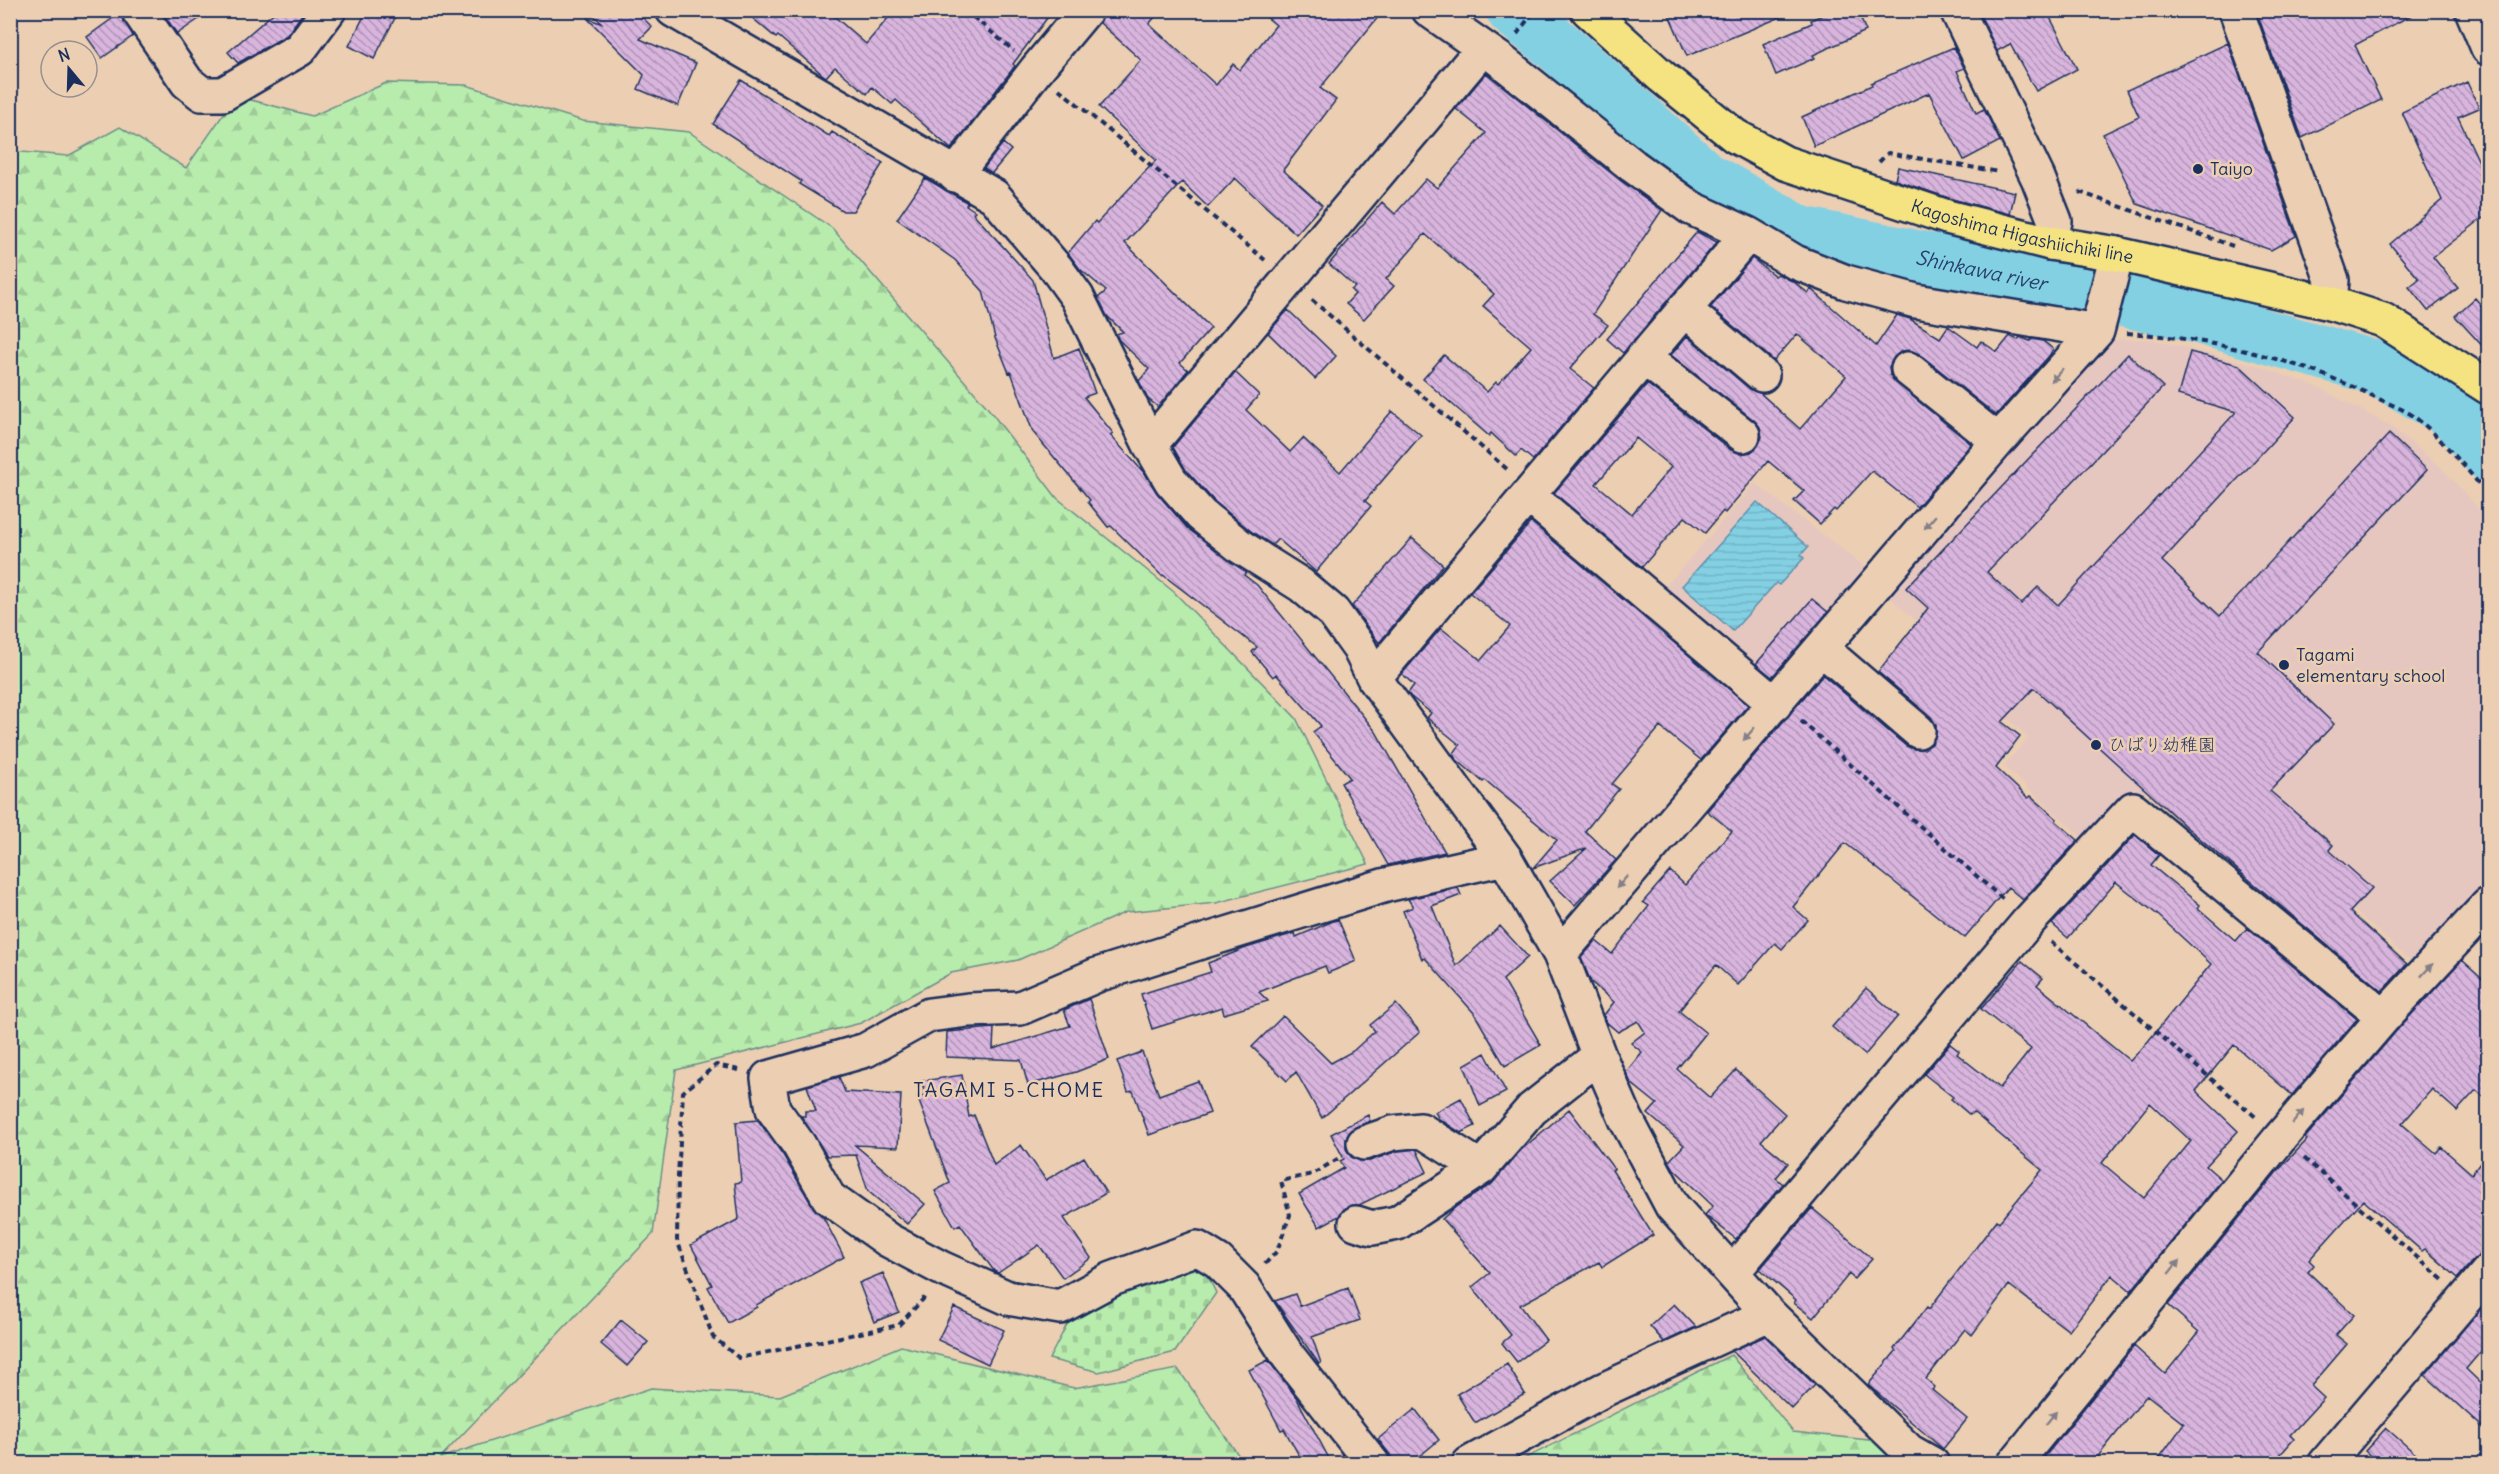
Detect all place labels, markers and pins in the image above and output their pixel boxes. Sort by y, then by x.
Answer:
place label: Taiyo [2210,157,2253,180]
marker: Taiyo [2191,162,2205,176]
place label: Tagami elementary school [2296,643,2445,687]
marker: Tagami elementary school [2277,658,2291,672]
place label: ひばり幼稚園 [2108,733,2216,756]
marker: ひばり幼稚園 [2089,738,2103,752]

